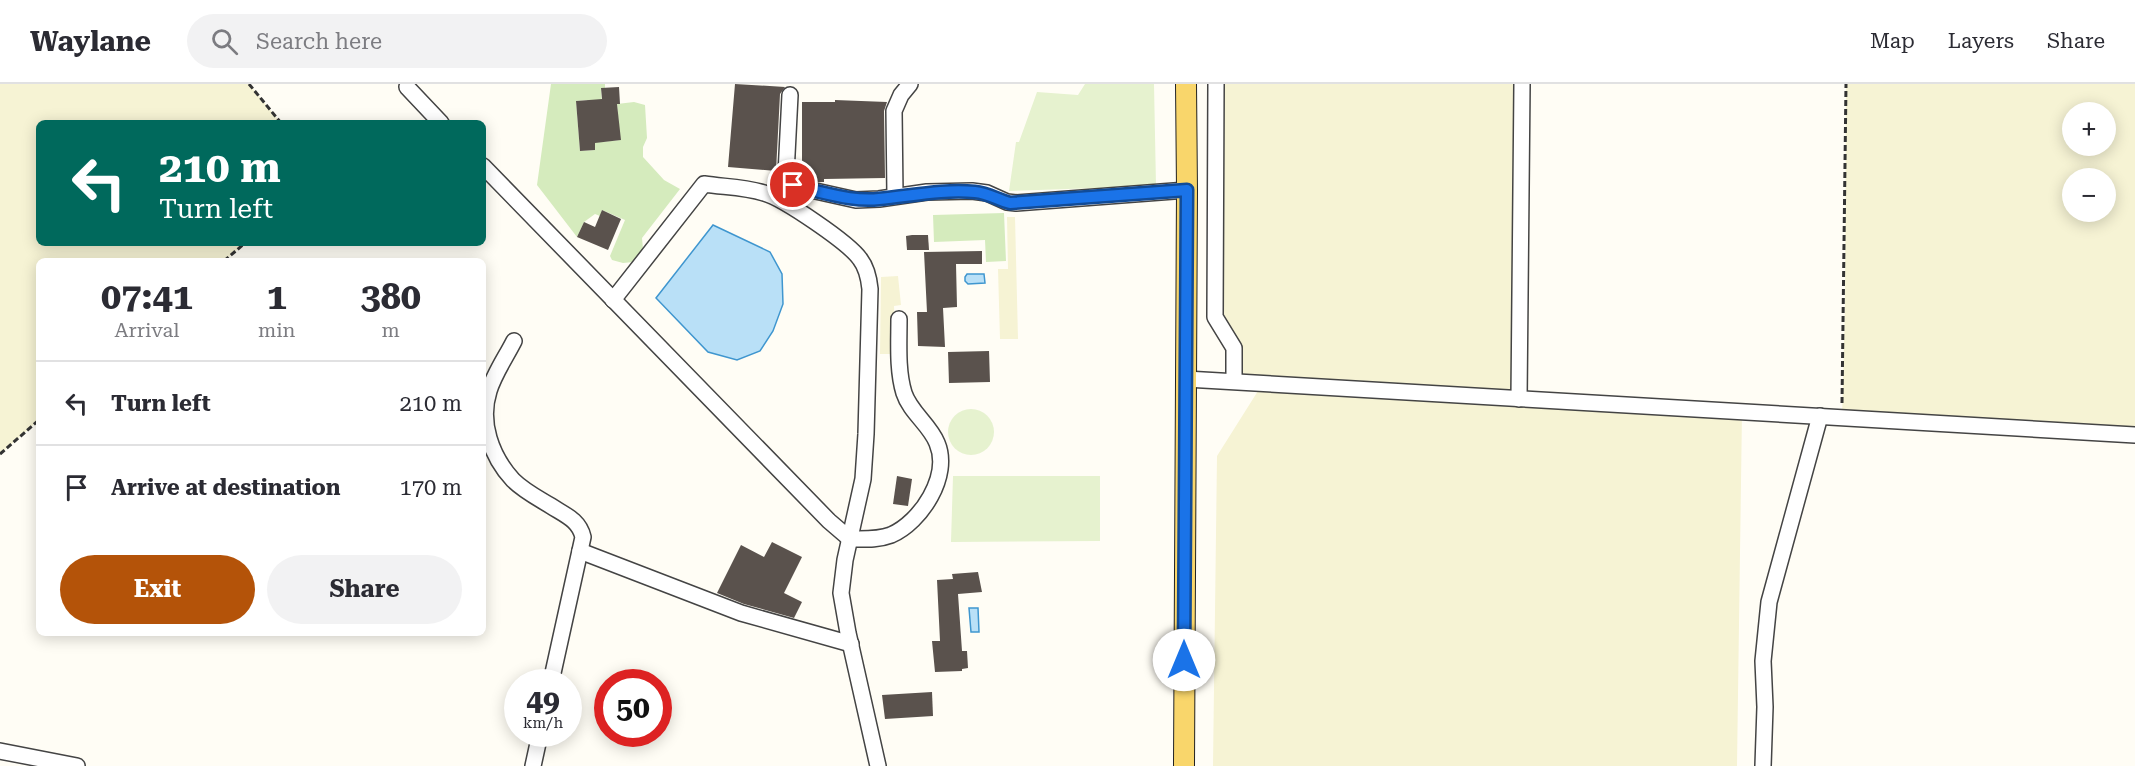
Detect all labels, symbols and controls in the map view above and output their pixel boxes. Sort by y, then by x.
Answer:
search box [187,14,607,68]
text: Waylane [30,25,151,58]
icon: search [208,25,241,58]
text: Search here [256,29,382,54]
text: Map [1870,29,1915,53]
text: Layers [1948,29,2014,53]
text: Share [2047,29,2105,53]
map controls [2062,102,2116,222]
button: + [2062,102,2116,156]
text: 210 m [159,143,281,192]
icon: left [60,144,138,222]
pin [767,159,818,210]
icon: arrive [776,168,809,201]
button: − [2062,168,2116,222]
text: Turn left [159,193,273,225]
text: 07:41 [101,276,193,318]
text: 1 [267,276,287,318]
text: 380 [361,276,421,318]
text: Arrival [114,318,179,342]
text: min [258,318,295,342]
text: m [382,318,400,342]
icon: left [60,387,93,420]
text: Turn left [111,391,211,416]
text: 210 m [399,391,462,416]
icon: arrive [60,471,93,504]
text: Arrive at destination [111,475,340,500]
text: 170 m [399,475,462,500]
button: Exit [60,555,255,624]
button: Share [267,555,462,624]
position arrow [1152,628,1216,692]
speed limit sign: 50 [594,669,672,747]
text: 49 [526,683,560,718]
text: km/h [523,714,563,732]

